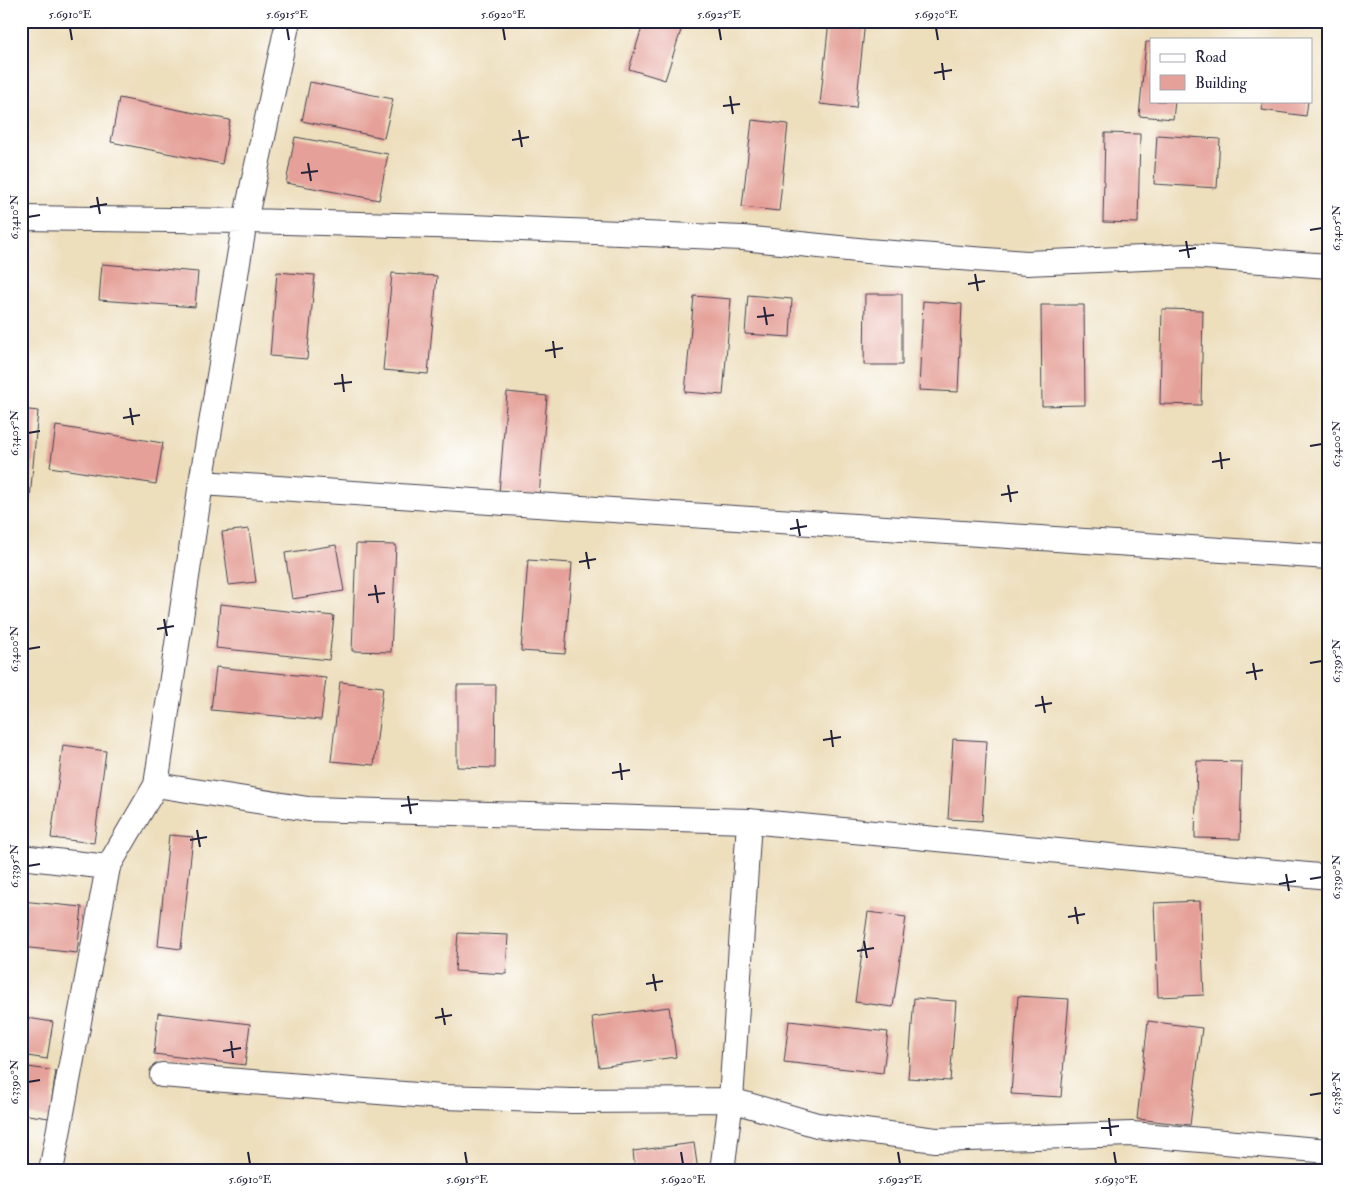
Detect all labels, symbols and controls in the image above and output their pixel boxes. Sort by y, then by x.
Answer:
text: 5.6910°E [49,7,92,22]
text: 5.6915°E [266,7,308,22]
text: 5.6920°E [481,7,526,22]
text: 5.6925°E [697,7,741,22]
text: 5.6930°E [914,7,958,22]
legend [1150,38,1312,102]
text: Road [1195,48,1227,67]
text: Building [1195,74,1247,93]
text: 6.3410°N [7,194,22,239]
text: 6.3405°N [1329,205,1344,251]
text: 6.3405°N [7,410,22,456]
text: 6.3400°N [1329,420,1344,467]
text: 6.3400°N [7,625,22,672]
text: 6.3395°N [1329,639,1344,683]
text: 6.3395°N [7,844,22,888]
text: 6.3390°N [1329,854,1344,899]
text: 6.3390°N [7,1059,22,1104]
text: 6.3385°N [1329,1071,1344,1115]
text: 5.6910°E [229,1172,272,1187]
text: 5.6915°E [446,1172,488,1187]
text: 5.6920°E [661,1172,706,1187]
text: 5.6925°E [878,1172,922,1187]
text: 5.6930°E [1094,1172,1138,1187]

